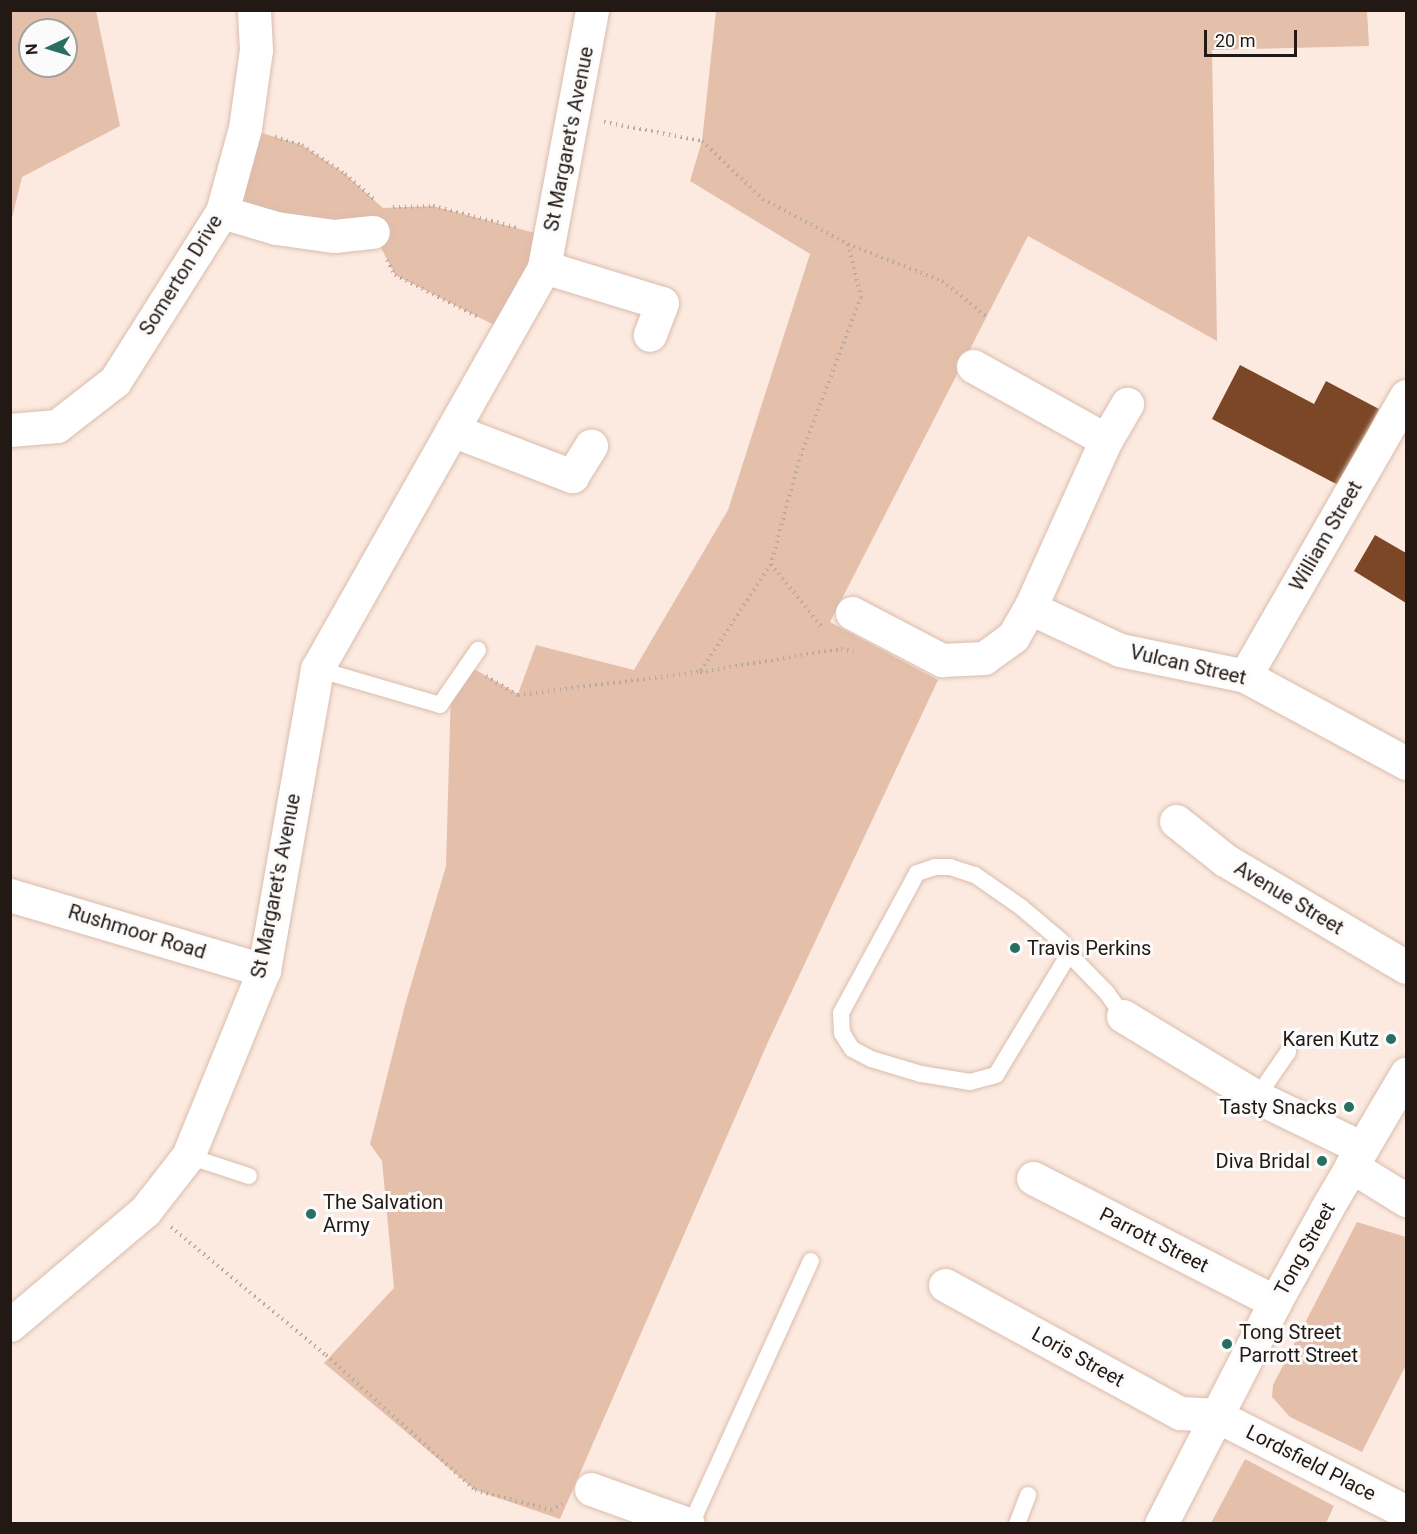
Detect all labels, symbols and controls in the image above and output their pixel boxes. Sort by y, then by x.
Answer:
north arrow [18,18,78,78]
scale bar [1207,18,1300,56]
text: 20 m [1215,30,1255,51]
text: N [22,43,41,55]
street label: St Margaret's Avenue [539,45,599,233]
street label: Somerton Drive [134,210,228,340]
street label: William Street [1285,477,1367,595]
street label: Vulcan Street [1128,640,1248,690]
street label: St Margaret's Avenue [246,792,306,980]
street label: Avenue Street [1230,856,1348,940]
street label: Rushmoor Road [65,900,209,964]
place label: Travis Perkins [1027,936,1151,960]
marker: Travis Perkins [1008,941,1022,955]
place label: Karen Kutz [1283,1027,1379,1051]
marker: Karen Kutz [1384,1032,1398,1046]
place label: Tasty Snacks [1219,1095,1337,1119]
marker: Tasty Snacks [1342,1100,1356,1114]
place label: Diva Bridal [1216,1149,1310,1173]
marker: Diva Bridal [1315,1154,1329,1168]
place label: The Salvation Army [323,1190,443,1237]
street label: Tong Street [1270,1198,1340,1300]
street label: Parrott Street [1096,1202,1212,1278]
marker: The Salvation Army [304,1207,318,1221]
place label: Tong Street Parrott Street [1239,1320,1358,1367]
street label: Loris Street [1028,1322,1128,1392]
marker: Tong Street Parrott Street [1220,1337,1234,1351]
street label: Lordsfield Place [1242,1420,1380,1506]

